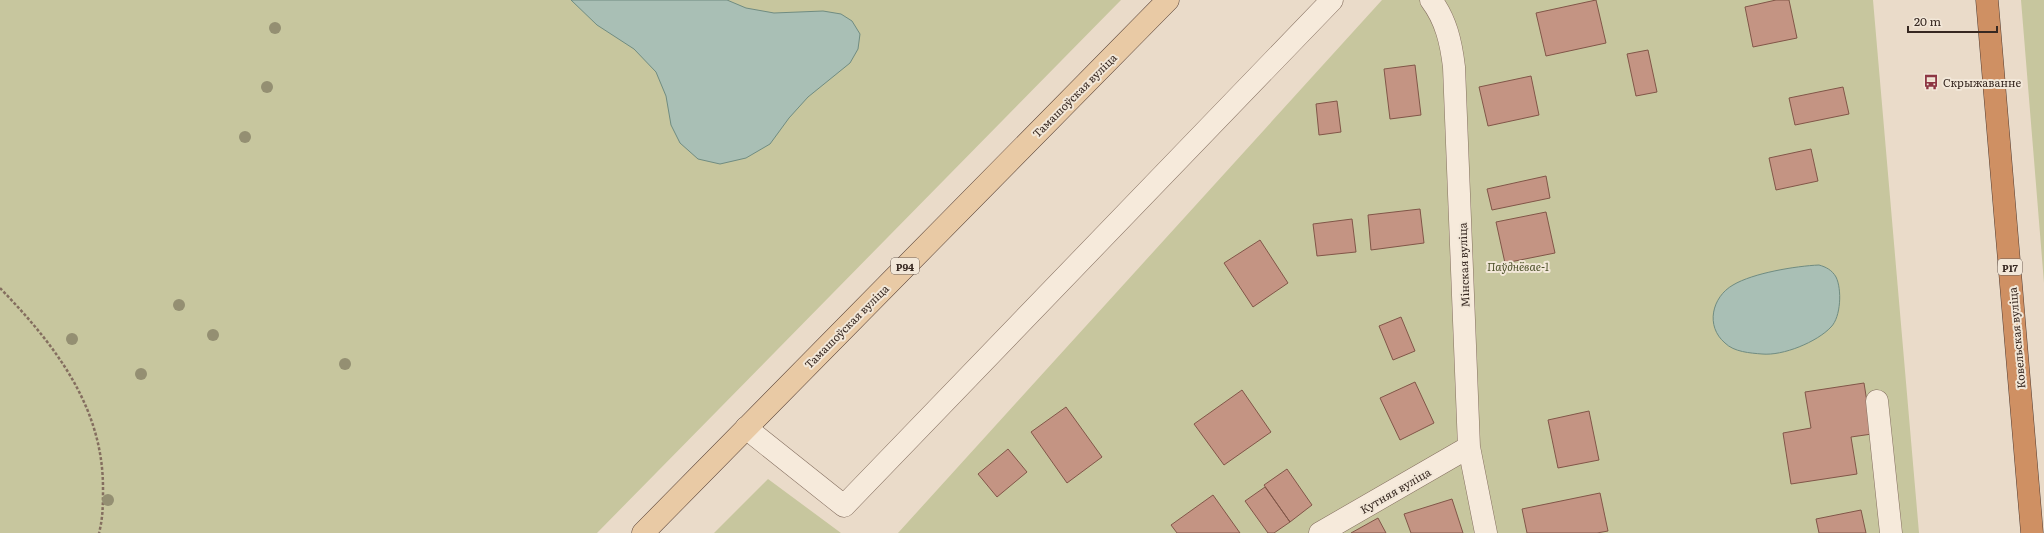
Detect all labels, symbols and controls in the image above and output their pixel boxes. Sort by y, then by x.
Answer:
scale bar [1908,8,1997,34]
text: 20 m [1914,12,1941,30]
street label: Тамашоўская вуліца [1028,49,1120,141]
bus stop icon: Скрыжаванне [1922,73,1940,91]
place label: Скрыжаванне [1943,74,2021,90]
street label: Мінская вуліца [1454,222,1472,308]
road number: Р94 [891,258,919,274]
park label: Паўднёвае-1 [1487,258,1549,274]
road number: Р17 [1998,259,2022,275]
street label: Тамашоўская вуліца [800,280,892,372]
street label: Ковельская вуліца [2004,287,2028,389]
street label: Кутняя вуліца [1357,463,1433,517]

